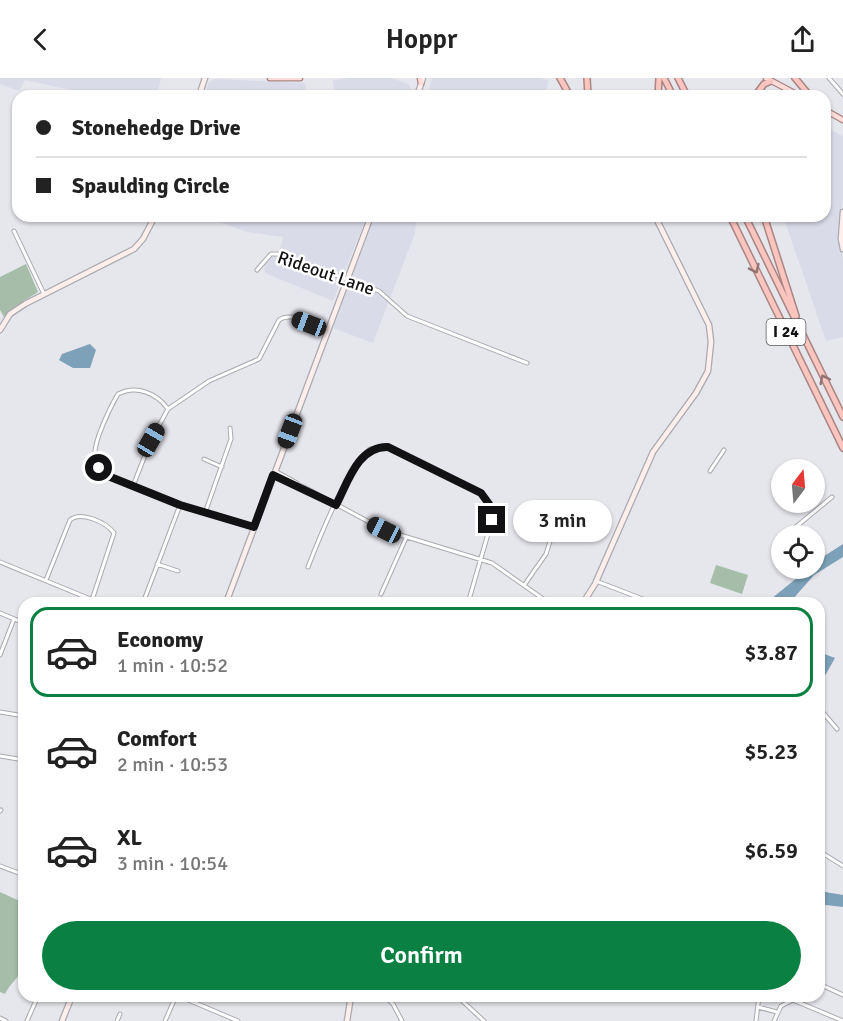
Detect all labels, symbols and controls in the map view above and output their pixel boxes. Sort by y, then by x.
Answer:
icon: back [24,23,57,56]
text: Hoppr [386,23,457,56]
icon: share [786,23,819,56]
text: Stonehedge Drive [72,114,241,141]
text: Spaulding Circle [72,172,230,199]
street label: Rideout Lane [275,246,377,300]
one-way arrow [748,262,760,273]
car [289,309,329,339]
road number: I 24 [766,319,806,345]
one-way arrow [820,374,831,385]
car [275,411,305,451]
car [134,420,168,460]
route start [85,454,112,481]
north arrow [771,459,825,513]
map controls [771,459,825,579]
callout: 3 min [513,499,612,541]
route end [478,506,505,533]
text: 3 min [539,508,586,533]
car [364,514,404,546]
button: locate [771,525,825,579]
icon: car [45,625,99,679]
text: Economy [117,626,203,653]
text: $3.87 [744,639,798,666]
text: 1 min · 10:52 [117,653,228,678]
icon: car [45,724,99,778]
text: Comfort [117,725,197,752]
text: $5.23 [744,738,798,765]
text: 2 min · 10:53 [117,752,228,777]
icon: car [45,823,99,877]
text: XL [117,824,142,851]
text: $6.59 [744,837,798,864]
text: 3 min · 10:54 [117,851,228,876]
button: Confirm [42,921,801,990]

